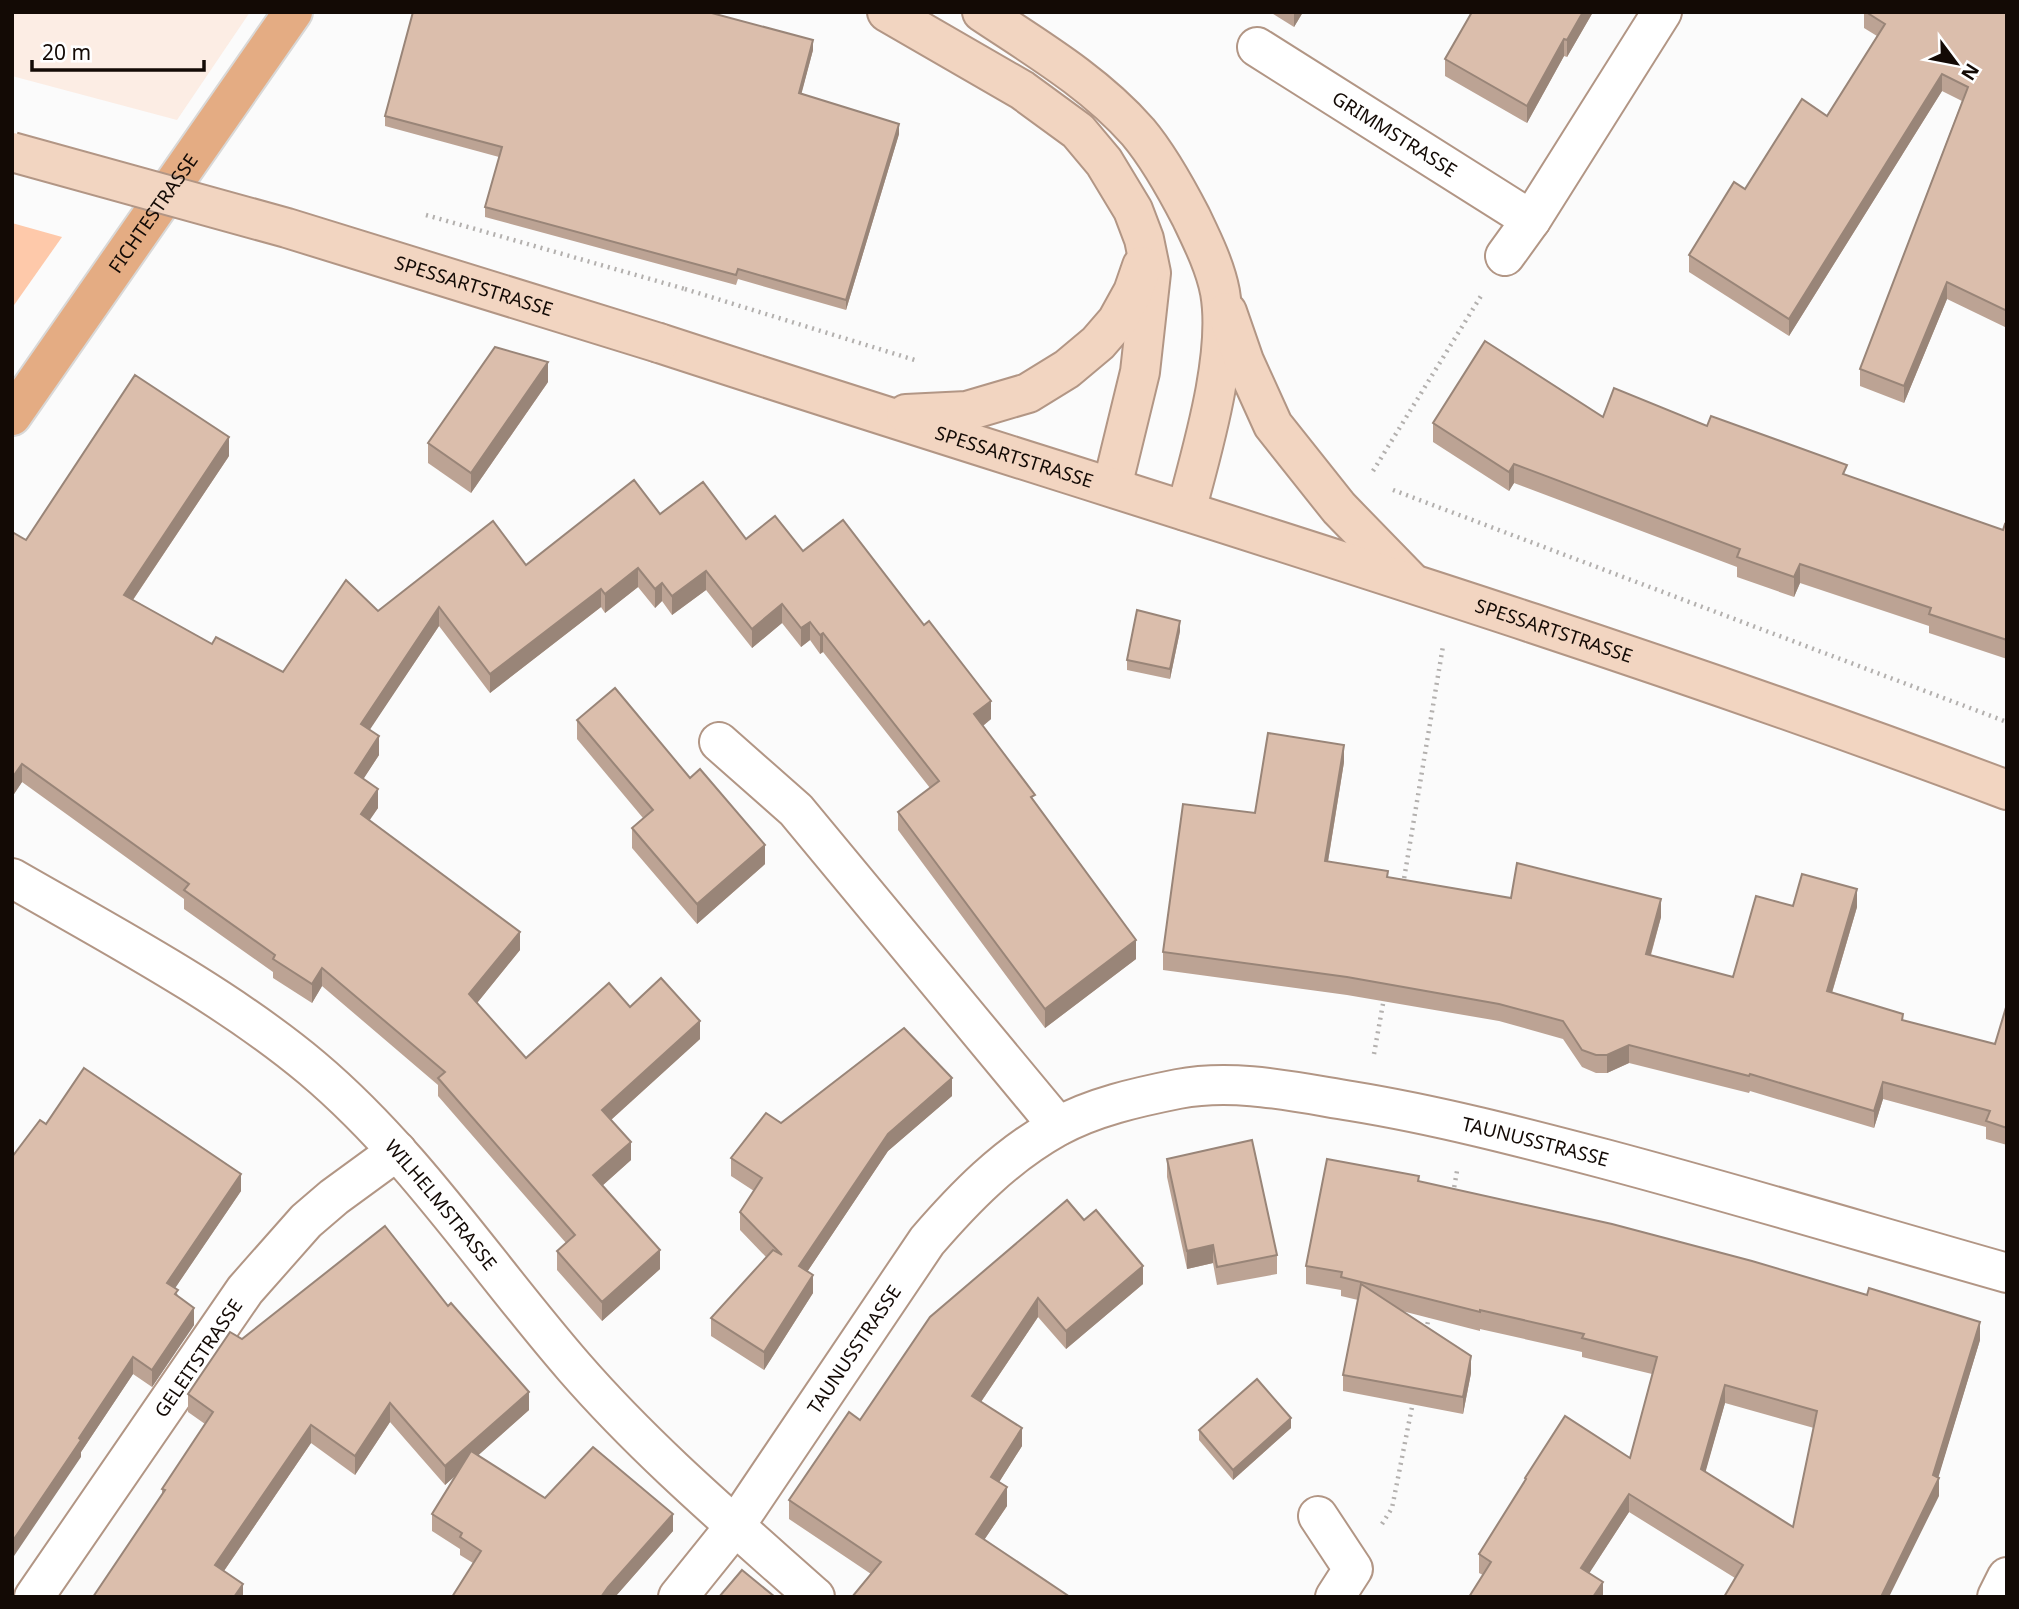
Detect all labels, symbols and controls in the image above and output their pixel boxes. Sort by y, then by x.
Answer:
scale bar [32,28,203,72]
north arrow [1921,28,1991,98]
text: 20 m [42,38,91,66]
text: N [1955,59,1986,85]
street label: GRIMMSTRASSE [1327,85,1462,183]
street label: FICHTESTRASSE [102,148,204,278]
street label: SPESSARTSTRASSE [392,249,556,322]
street label: SPESSARTSTRASSE [932,420,1097,494]
street label: SPESSARTSTRASSE [1472,592,1636,669]
street label: TAUNUSSTRASSE [1459,1111,1612,1172]
street label: WILHELMSTRASSE [379,1134,503,1276]
street label: TAUNUSSTRASSE [801,1280,907,1419]
street label: GELEITSTRASSE [148,1294,248,1422]

